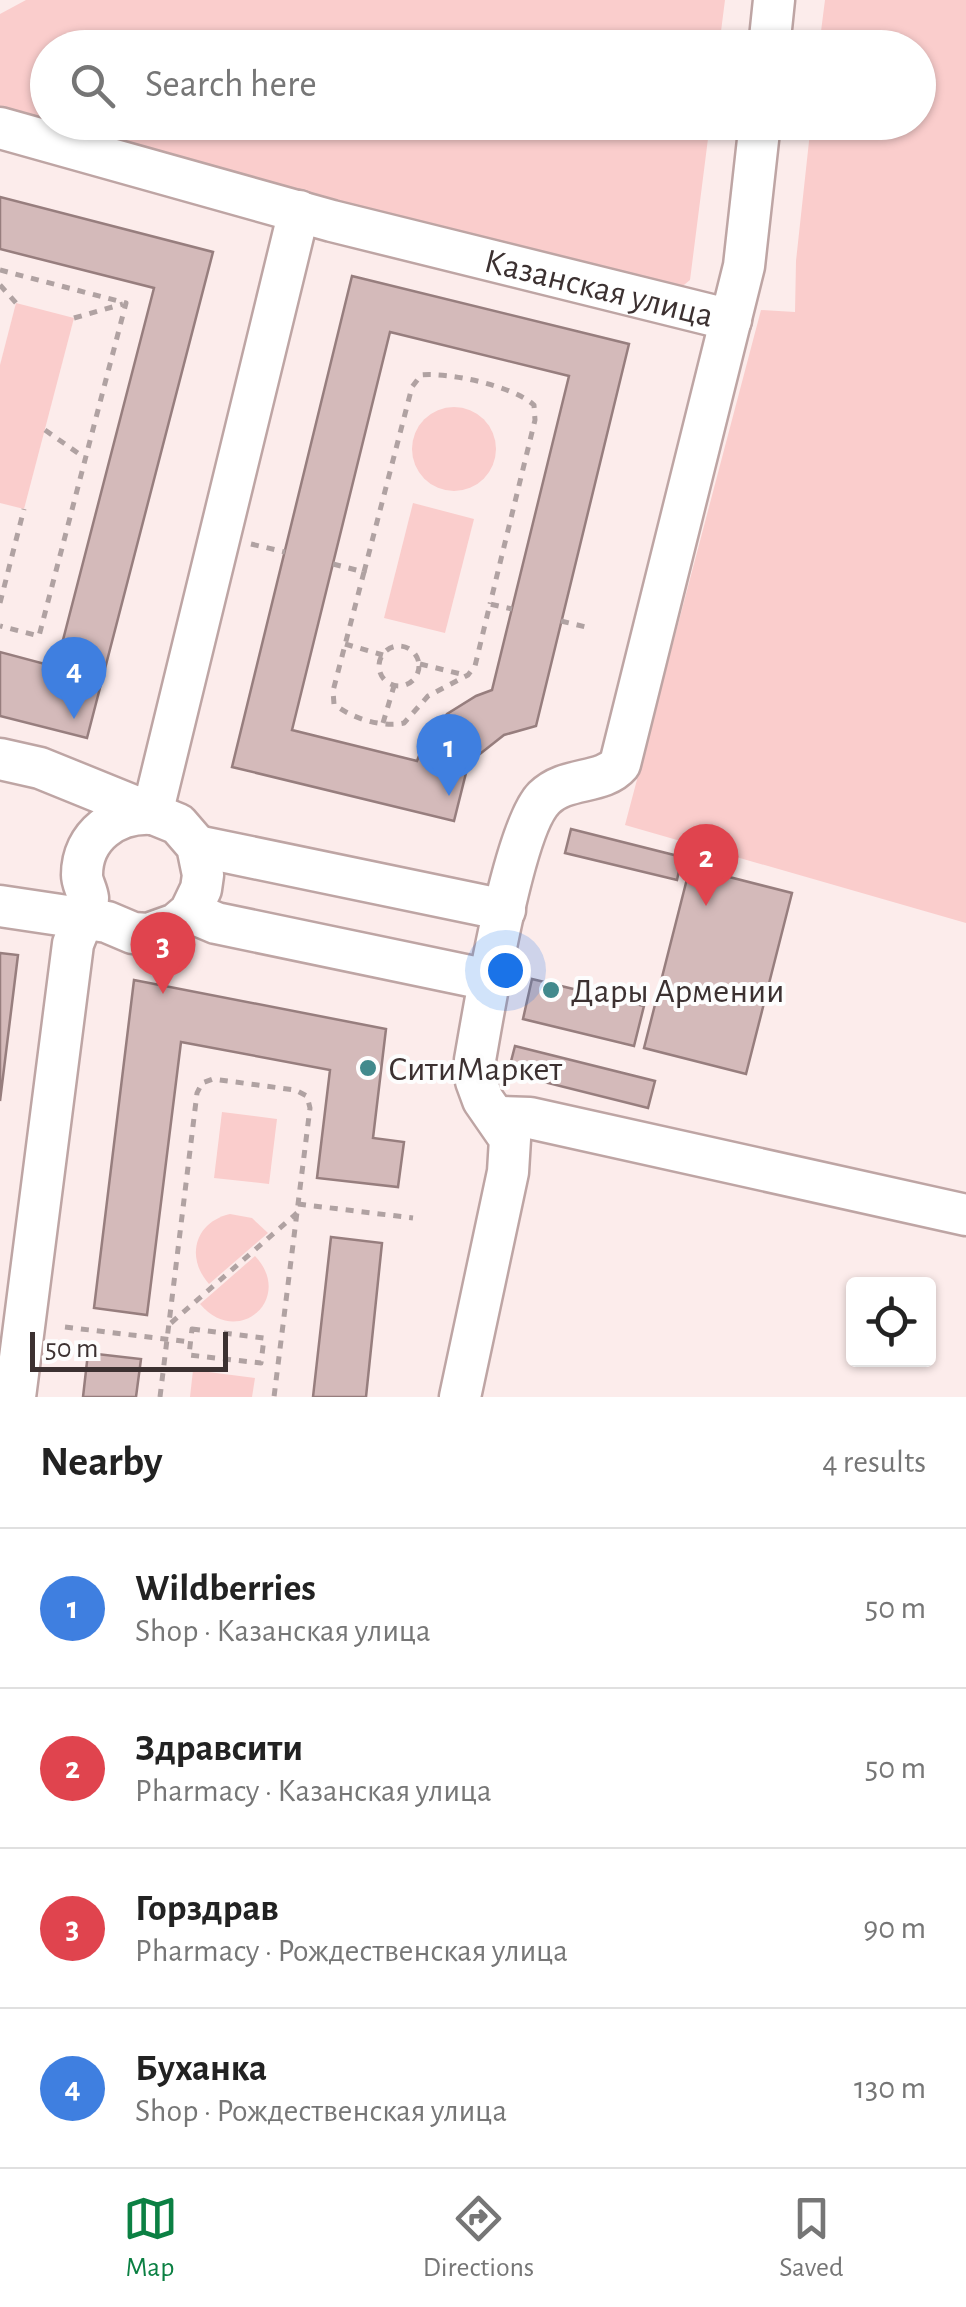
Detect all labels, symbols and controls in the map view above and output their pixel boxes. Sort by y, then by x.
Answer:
search box [30,30,936,140]
icon: search [65,58,120,113]
text: Search here [145,66,317,104]
street label: Казанская улица [481,243,717,334]
pin: 4 [42,636,106,719]
pin: 1 [416,714,482,796]
pin: 2 [674,824,738,906]
pin: 3 [130,912,196,994]
your location [480,945,531,996]
place label: Дары Армении [571,974,785,1009]
marker: Дары Армении [540,979,562,1001]
place label: СитиМаркет [388,1052,563,1087]
marker: СитиМаркет [357,1057,379,1079]
map controls [846,1277,936,1367]
button: locate [846,1277,936,1367]
scale bar [30,1327,228,1372]
text: 50 m [45,1335,99,1363]
text: Nearby [40,1441,163,1483]
text: 4 results [822,1446,926,1478]
text: Wildberries [135,1570,316,1608]
text: 1 [67,1592,78,1624]
text: 50 m [865,1592,926,1624]
text: Shop · Казанская улица [135,1615,431,1647]
text: Здравсити [135,1730,303,1768]
text: 2 [65,1752,80,1784]
text: 50 m [865,1752,926,1784]
text: Pharmacy · Казанская улица [135,1775,492,1807]
text: Горздрав [135,1890,279,1928]
text: 3 [66,1912,79,1944]
text: 90 m [863,1912,926,1944]
text: Pharmacy · Рождественская улица [135,1935,568,1967]
text: Буханка [135,2050,267,2088]
text: 4 [64,2072,81,2104]
text: 130 m [854,2072,926,2104]
text: Shop · Рождественская улица [135,2095,507,2127]
tab: Map [123,2191,178,2285]
tab: Directions [423,2191,534,2285]
tab: Saved [779,2191,843,2285]

